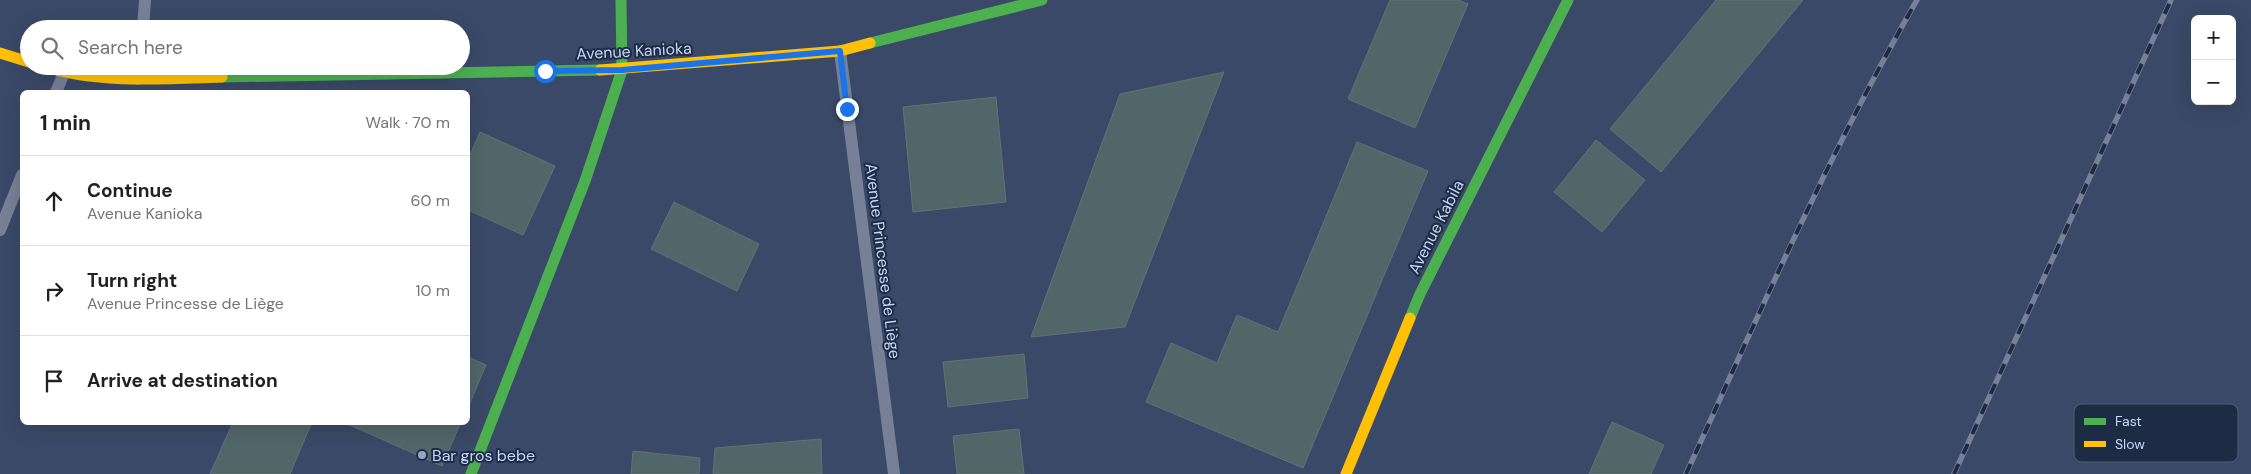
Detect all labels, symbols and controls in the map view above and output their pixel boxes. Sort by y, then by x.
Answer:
map controls [2191,15,2236,105]
button: + [2191,15,2236,60]
search box [20,20,470,75]
icon: search [38,34,66,62]
text: Search here [78,35,183,60]
street label: Avenue Kanioka [576,37,692,65]
route start [534,60,557,83]
button: − [2191,60,2236,105]
route end [836,98,859,121]
text: 1 min [40,109,91,137]
text: Walk · 70 m [366,112,450,133]
street label: Avenue Princesse de Liège [861,162,905,360]
street label: Avenue Kabila [1403,177,1469,277]
text: Continue [87,178,173,203]
icon: ahead [40,187,68,215]
text: 60 m [410,190,450,211]
text: Avenue Kanioka [87,203,203,224]
text: Turn right [87,268,177,293]
icon: right [40,277,68,305]
text: 10 m [416,280,450,301]
text: Avenue Princesse de Liège [87,293,284,314]
icon: arrive [40,367,68,395]
text: Arrive at destination [87,368,278,393]
legend [2074,404,2238,462]
text: Fast [2115,412,2142,430]
text: Slow [2115,435,2145,453]
place label: Bar gros bebe [432,445,535,466]
marker: Bar gros bebe [416,449,428,461]

